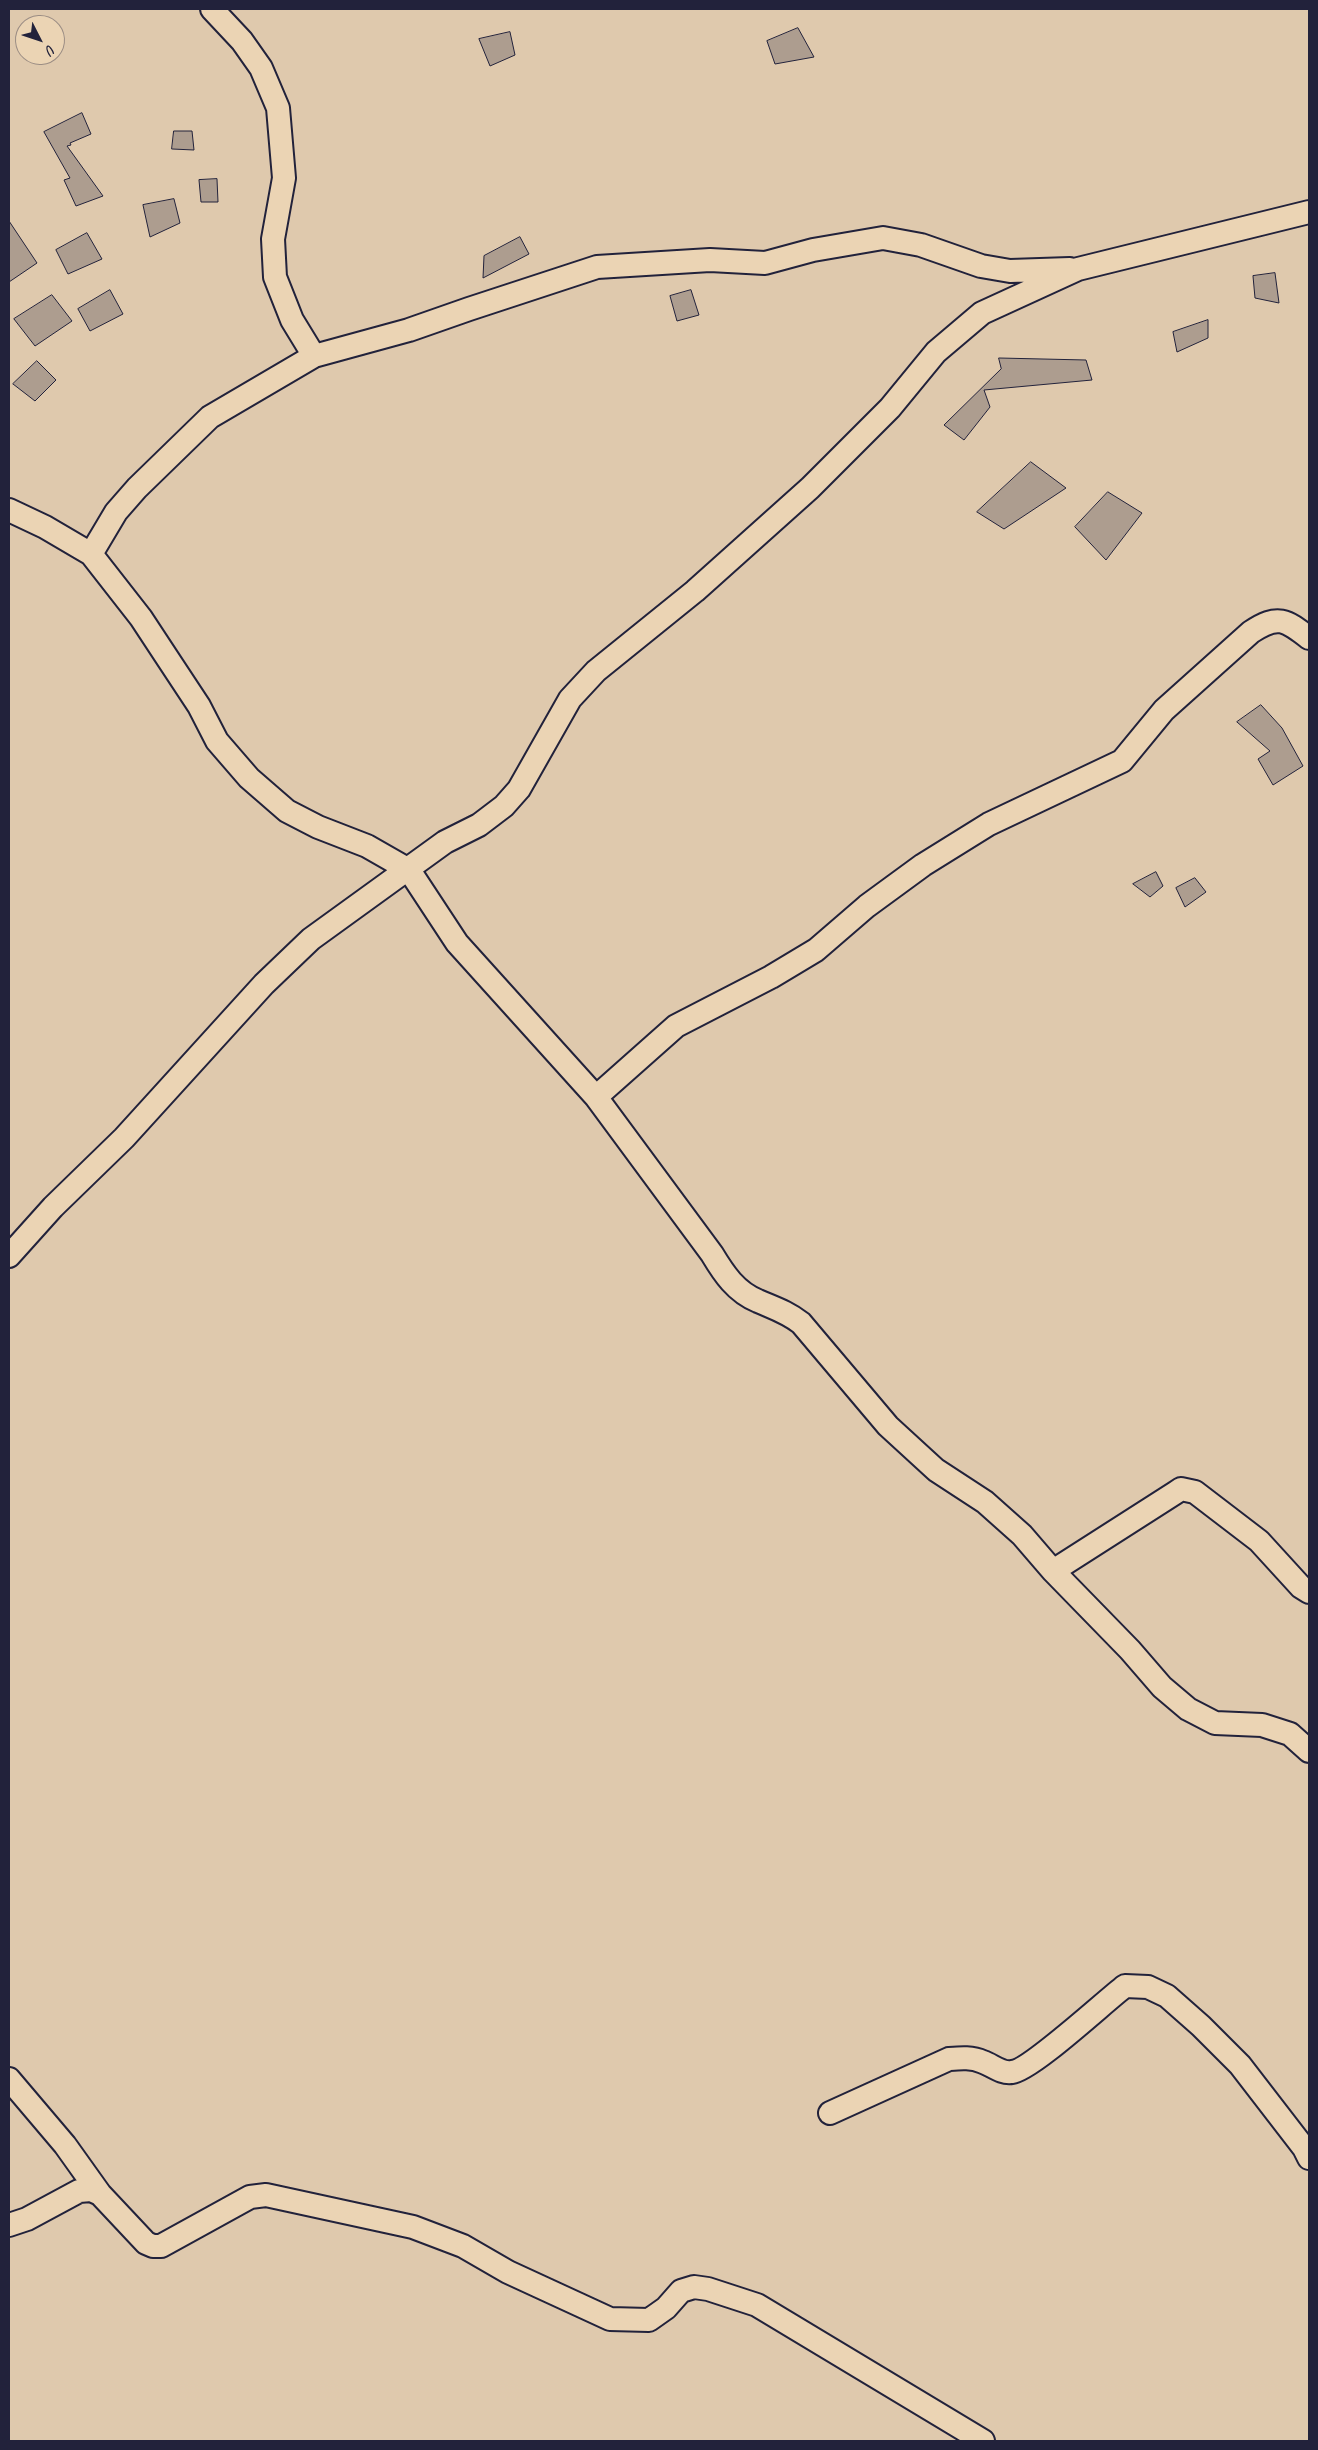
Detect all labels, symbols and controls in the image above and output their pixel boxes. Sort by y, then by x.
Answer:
north arrow [15,15,65,65]
text: U [42,41,60,58]

